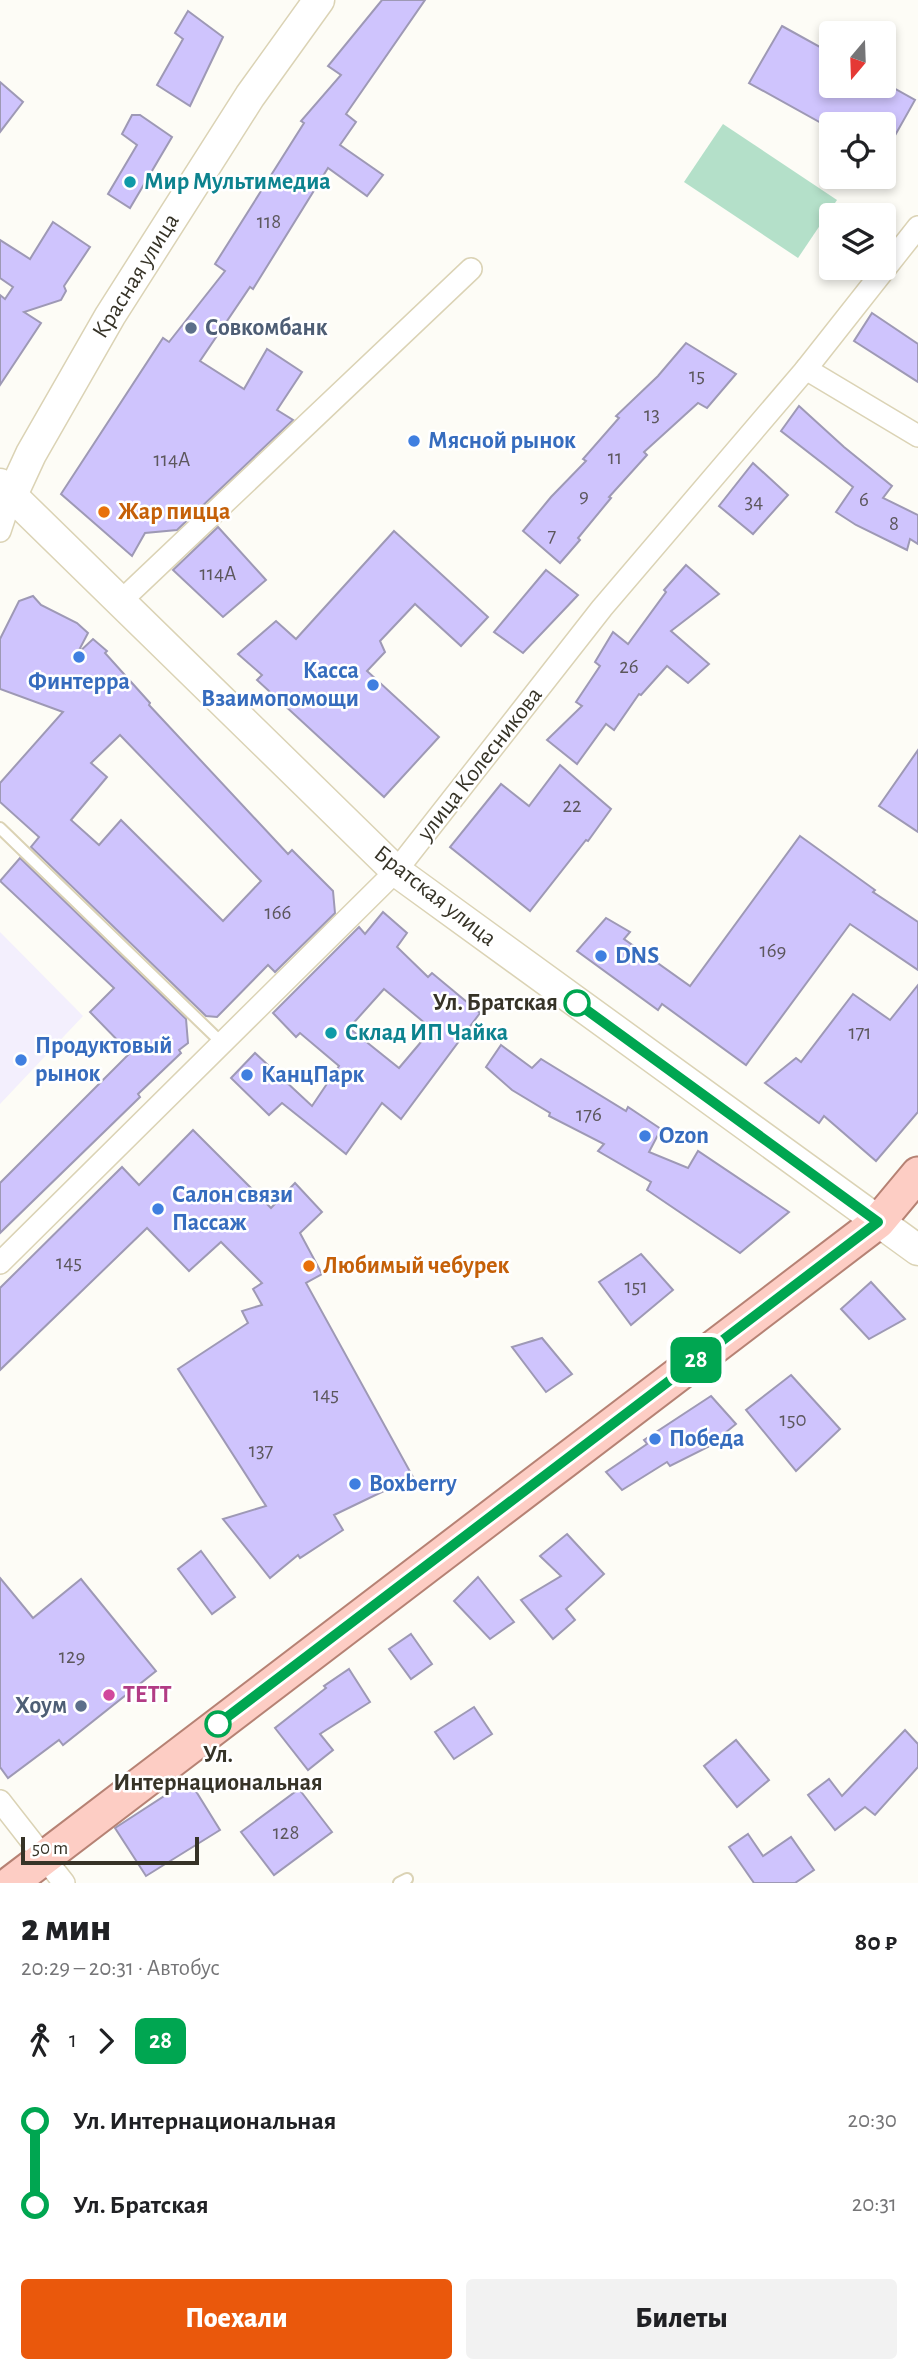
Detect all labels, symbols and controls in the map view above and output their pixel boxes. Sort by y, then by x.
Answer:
north arrow [819,21,896,98]
map controls [819,21,896,280]
button: locate [819,112,896,189]
place label: Мир Мультимедиа [144,170,331,194]
marker: Мир Мультимедиа [122,174,138,190]
button: layers [819,203,896,280]
street label: Красная улица [88,209,184,343]
house number: 118 [257,211,281,232]
place label: Совкомбанк [205,316,328,340]
marker: Совкомбанк [183,320,199,336]
house number: 15 [689,365,705,386]
house number: 13 [644,404,660,425]
place label: Мясной рынок [428,429,576,453]
marker: Мясной рынок [406,433,422,449]
house number: 11 [608,447,622,468]
house number: 114А [154,449,190,470]
house number: 9 [579,485,589,506]
house number: 6 [859,489,869,510]
house number: 34 [745,491,763,512]
place label: Жар пицца [118,500,230,524]
marker: Жар пицца [96,504,112,520]
house number: 8 [889,513,899,534]
house number: 7 [548,525,557,546]
house number: 114А [200,563,236,584]
marker: Финтерра [71,649,87,665]
house number: 26 [619,656,639,677]
place label: Касса Взаимопомощи [201,659,359,711]
place label: Финтерра [28,670,130,694]
marker: Касса Взаимопомощи [365,677,381,693]
street label: улица Колесникова [412,683,547,846]
house number: 22 [562,795,582,816]
street label: Братская улица [369,841,501,951]
house number: 166 [265,902,291,923]
house number: 169 [760,940,786,961]
place label: DNS [615,944,659,968]
marker: DNS [593,948,609,964]
marker: Ул. Братская [564,990,590,1016]
place label: Ул. Братская [433,991,558,1015]
place label: Склад ИП Чайка [345,1021,508,1045]
house number: 171 [848,1022,872,1043]
marker: Склад ИП Чайка [323,1025,339,1041]
place label: Продуктовый рынок [35,1034,172,1086]
marker: Продуктовый рынок [13,1052,29,1068]
place label: КанцПарк [261,1063,365,1087]
marker: КанцПарк [239,1067,255,1083]
house number: 176 [576,1104,602,1125]
place label: Ozon [659,1124,709,1148]
marker: Ozon [637,1128,653,1144]
place label: Салон связи Пассаж [172,1183,293,1235]
marker: Салон связи Пассаж [150,1201,166,1217]
house number: 145 [56,1252,82,1273]
place label: Любимый чебурек [323,1254,510,1278]
marker: Любимый чебурек [301,1258,317,1274]
house number: 151 [624,1276,648,1297]
line badge: 28 [664,1337,728,1383]
text: 28 [684,1348,708,1372]
house number: 145 [313,1384,339,1405]
house number: 150 [779,1409,807,1430]
place label: Победа [669,1427,744,1451]
marker: Победа [647,1431,663,1447]
house number: 137 [249,1440,274,1461]
place label: Boxberry [369,1472,457,1496]
marker: Boxberry [347,1476,363,1492]
house number: 129 [59,1646,85,1667]
place label: ТЕТТ [123,1683,172,1707]
marker: ТЕТТ [101,1687,117,1703]
place label: Хоум [15,1694,67,1718]
marker: Хоум [73,1698,89,1714]
marker: Ул. Интернациональная [205,1711,231,1737]
place label: Ул. Интернациональная [113,1743,323,1795]
house number: 128 [273,1822,299,1843]
scale bar [21,1834,200,1866]
text: 50 m [32,1839,68,1858]
text: 2 мин [21,1910,111,1948]
text: 80 ₽ [855,1929,897,1955]
text: 20:29 – 20:31 · Автобус [21,1957,220,1980]
icon: walk [21,2022,59,2060]
icon: forward [87,2022,125,2060]
text: 1 [69,2029,77,2052]
text: 28 [149,2029,172,2053]
text: Ул. Интернациональная [73,2108,336,2134]
text: 20:30 [848,2109,897,2132]
text: Ул. Братская [73,2192,209,2218]
text: 20:31 [852,2193,897,2216]
button: Поехали [21,2279,452,2359]
button: Билеты [466,2279,897,2359]

